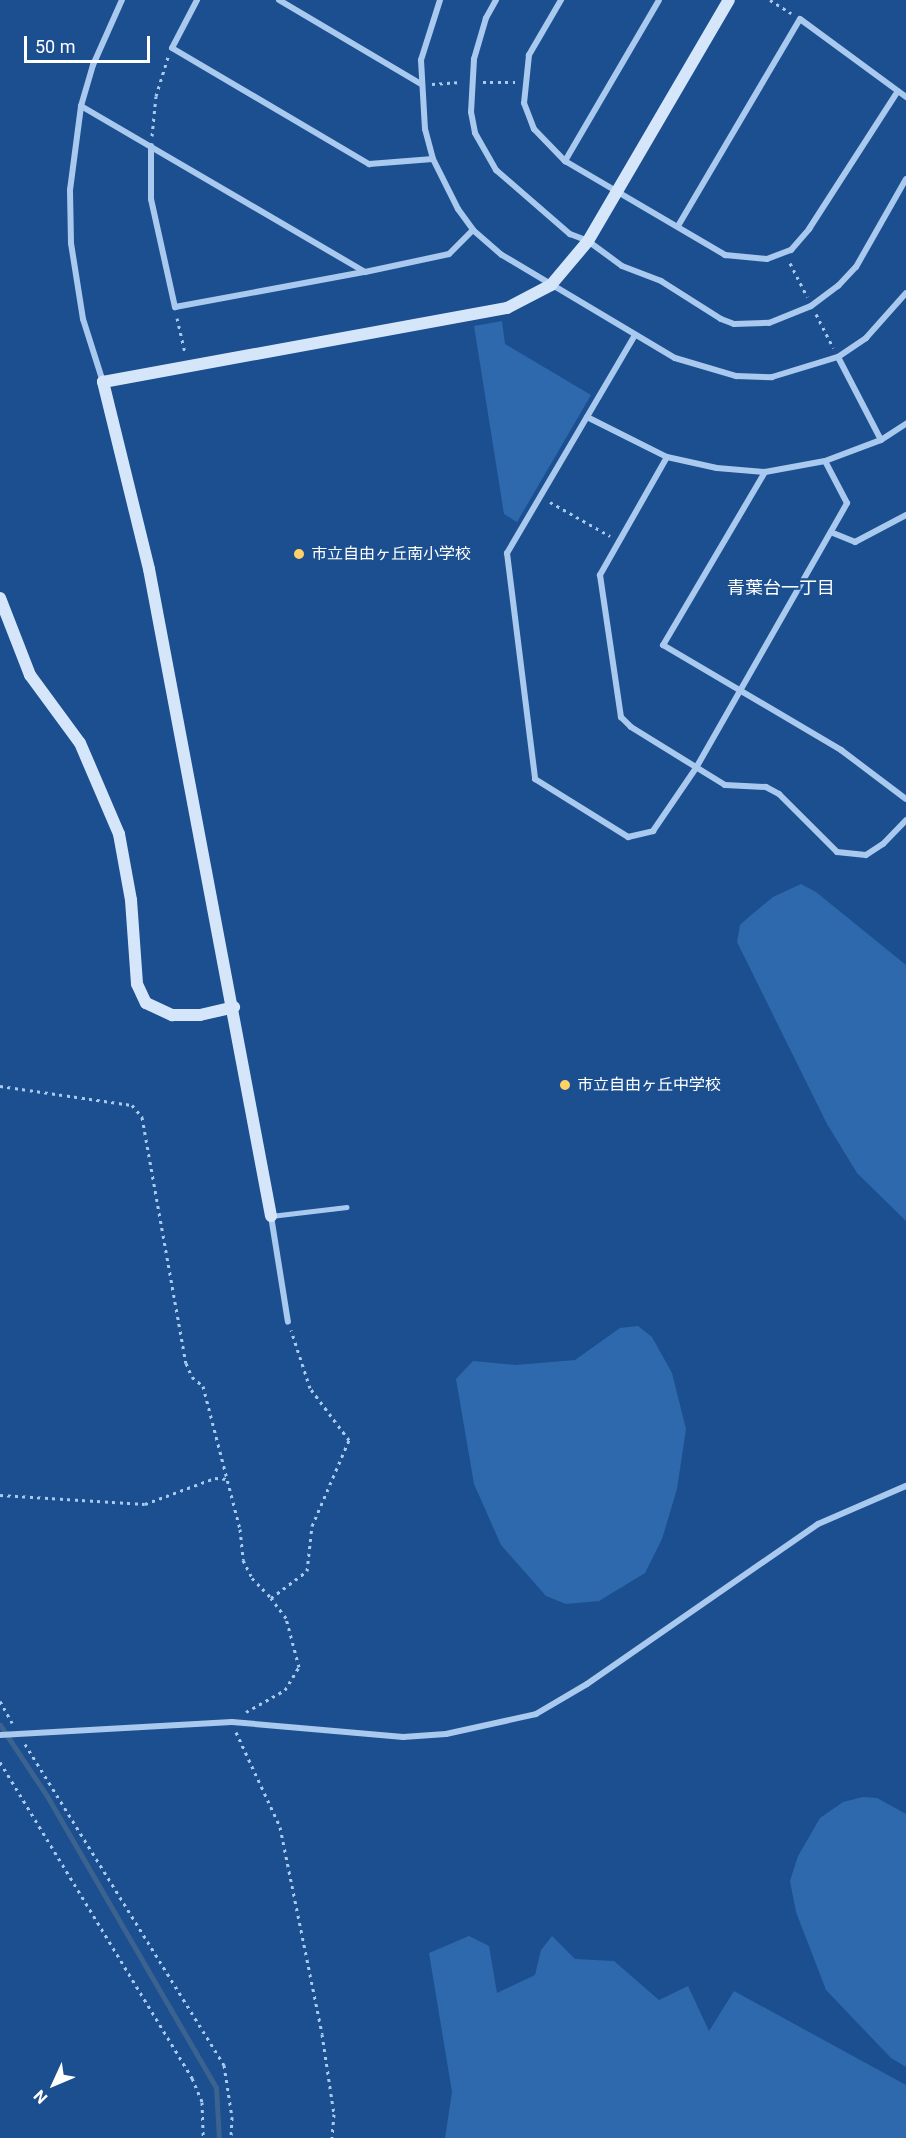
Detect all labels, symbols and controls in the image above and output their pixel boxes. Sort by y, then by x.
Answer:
scale bar [27,24,153,62]
text: 50 m [35,36,75,57]
place label: 市立自由ヶ丘南小学校 [311,544,471,564]
marker: 市立自由ヶ丘南小学校 [292,547,306,561]
district label: 青葉台一丁目 [727,577,835,599]
place label: 市立自由ヶ丘中学校 [577,1075,721,1095]
marker: 市立自由ヶ丘中学校 [558,1078,572,1092]
north arrow [24,2054,84,2114]
text: N [30,2086,51,2108]

